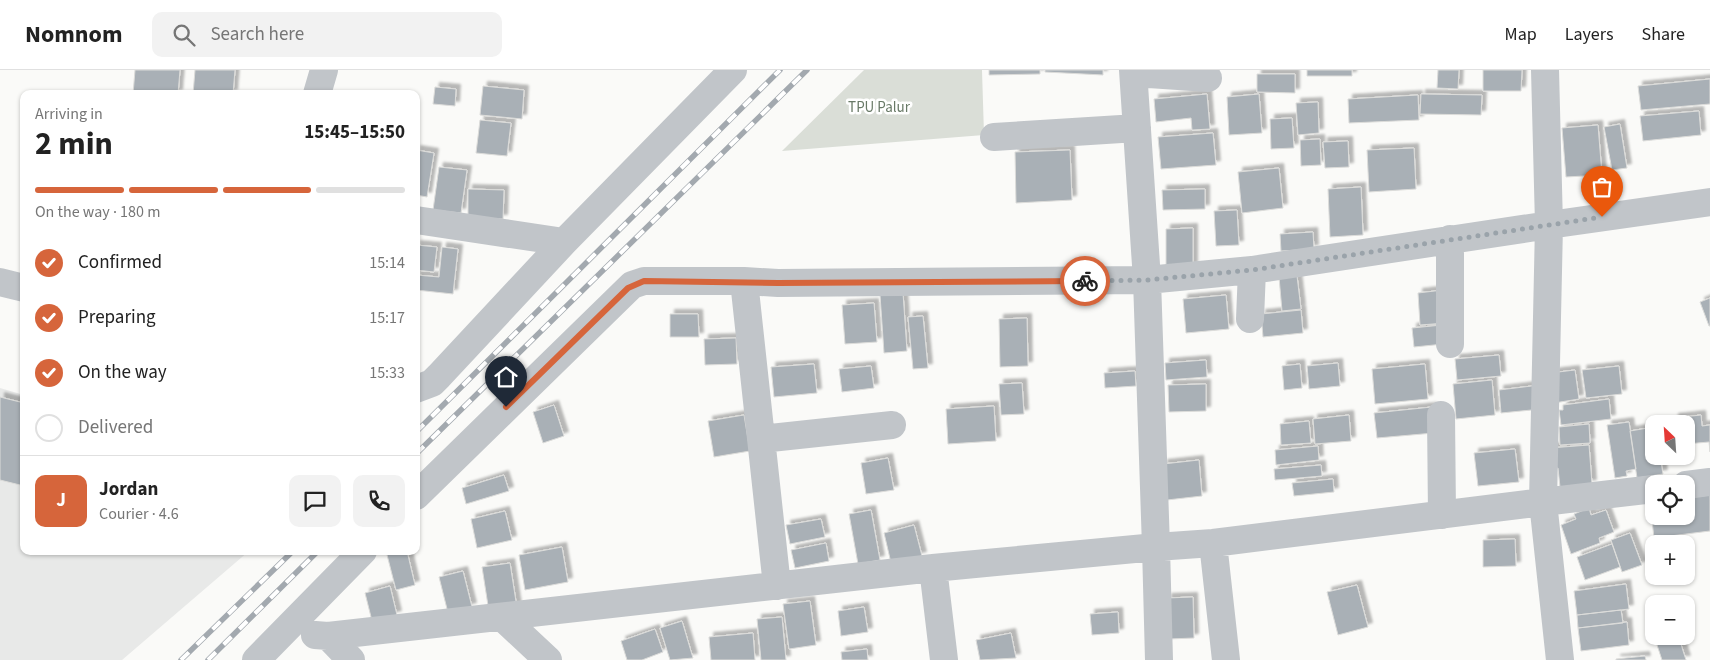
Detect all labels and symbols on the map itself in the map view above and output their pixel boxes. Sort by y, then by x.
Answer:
park label: TPU Palur [848,97,911,118]
pin [1581,166,1623,217]
courier [1060,256,1110,306]
pin [485,356,527,407]
north arrow [1645,415,1695,465]

